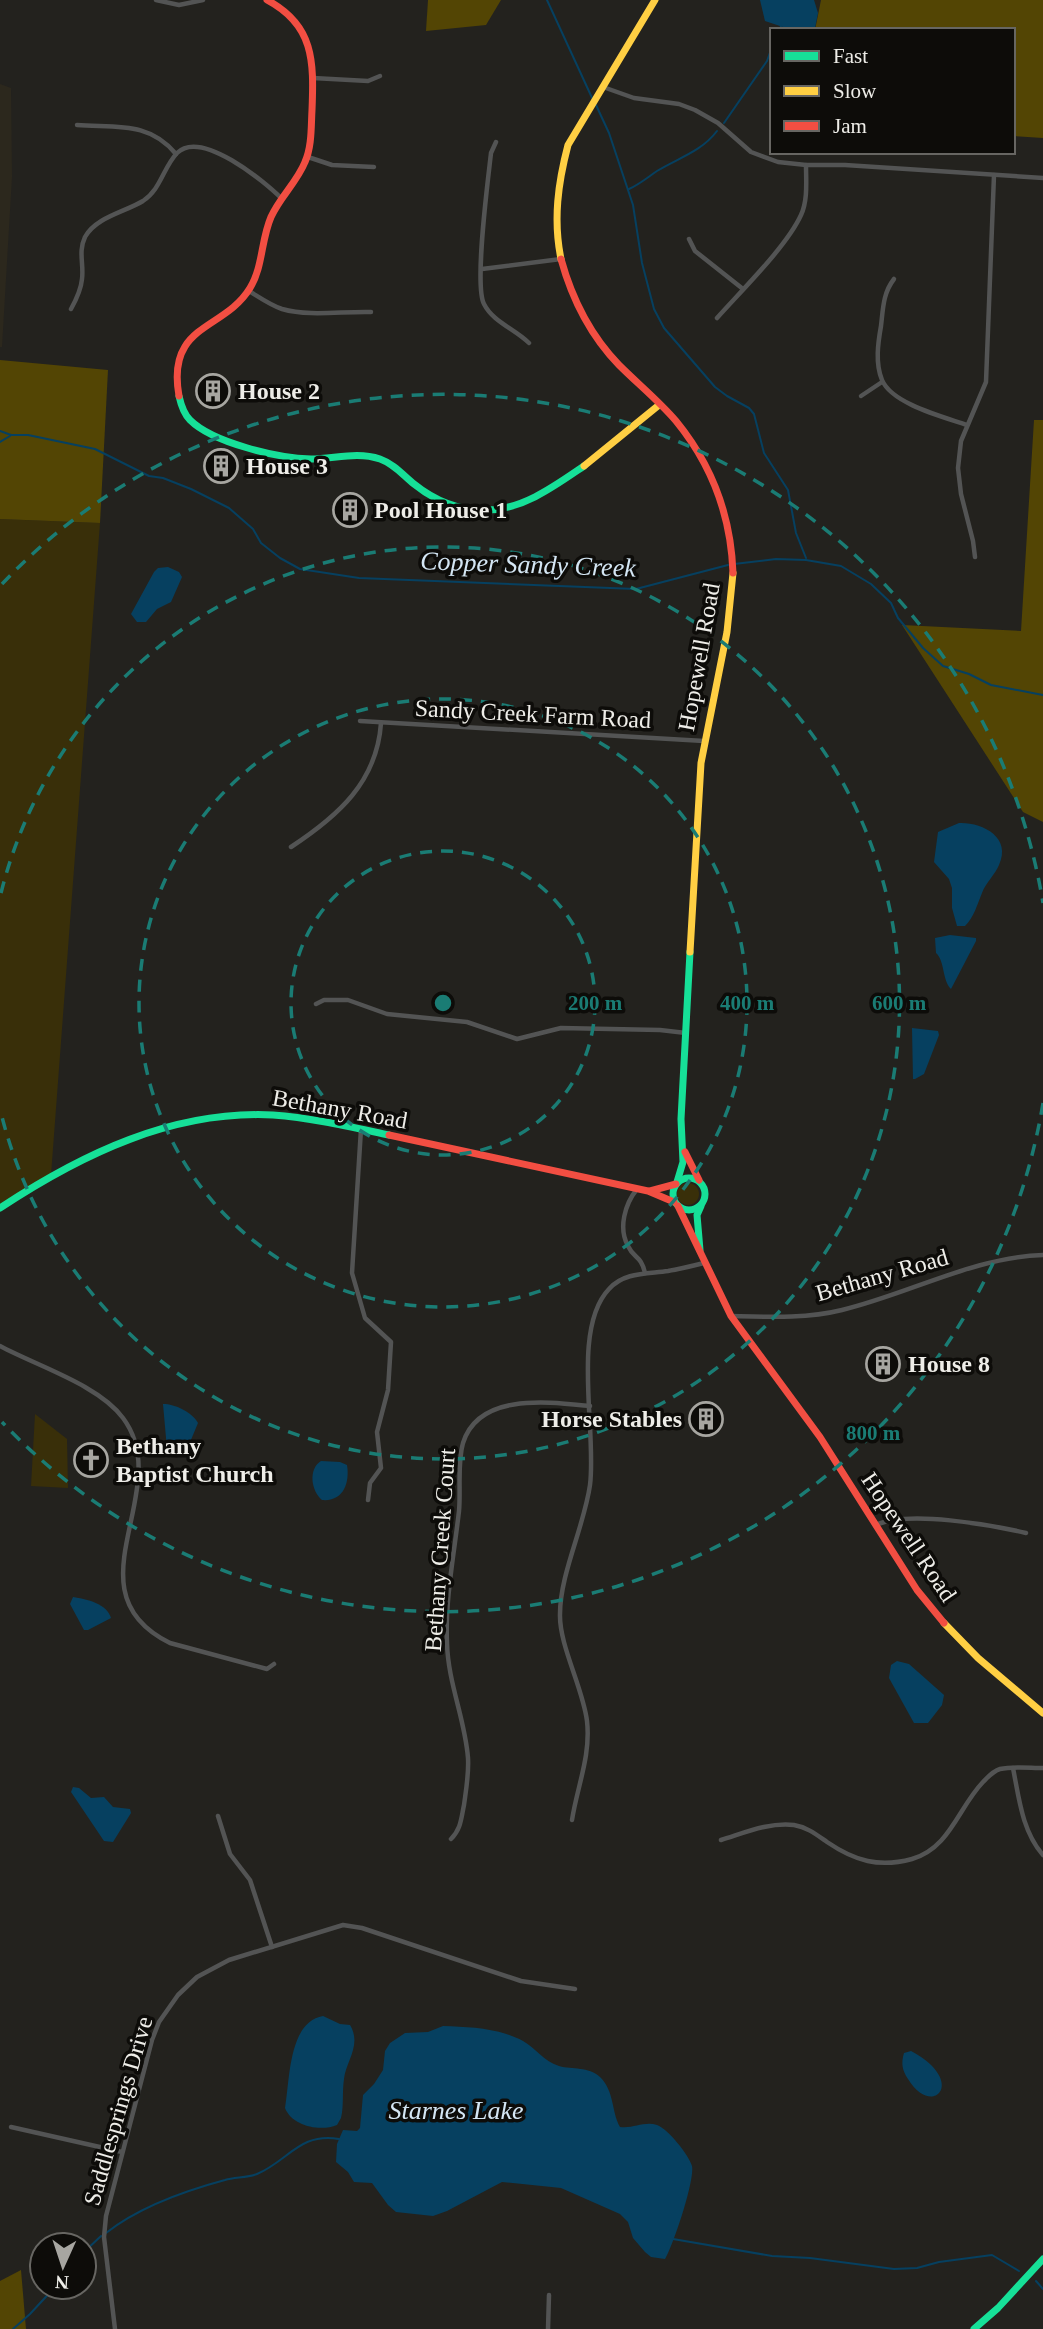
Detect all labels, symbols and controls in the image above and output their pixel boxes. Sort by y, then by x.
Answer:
legend [770,28,1015,154]
text: Fast [833,44,868,68]
text: Slow [833,79,877,103]
text: Jam [833,114,867,138]
building icon: House 2 [194,372,232,410]
place label: House 2 [238,378,320,404]
building icon: House 3 [202,447,240,485]
place label: House 3 [246,453,328,479]
building icon: Pool House 1 [331,491,369,529]
place label: Pool House 1 [374,497,507,523]
water label: Copper Sandy Creek [420,546,637,583]
street label: Hopewell Road [673,581,725,733]
street label: Sandy Creek Farm Road [414,695,652,733]
centre of rings [431,991,455,1015]
text: 200 m [568,991,623,1015]
text: 400 m [720,991,775,1015]
text: 600 m [872,991,927,1015]
street label: Bethany Road [270,1084,410,1134]
street label: Bethany Road [813,1244,951,1306]
building icon: House 8 [864,1345,902,1383]
place label: House 8 [908,1351,990,1377]
building icon: Horse Stables [687,1400,725,1438]
place label: Horse Stables [541,1406,682,1432]
text: 800 m [846,1421,901,1445]
place label: Bethany Baptist Church [116,1433,274,1487]
church icon: Bethany Baptist Church [72,1441,110,1479]
street label: Bethany Creek Court [420,1447,460,1653]
street label: Hopewell Road [856,1468,962,1606]
street label: Saddlesprings Drive [79,2014,157,2208]
water label: Starnes Lake [388,2096,524,2125]
north arrow [28,2231,98,2301]
text: N [54,2272,70,2293]

